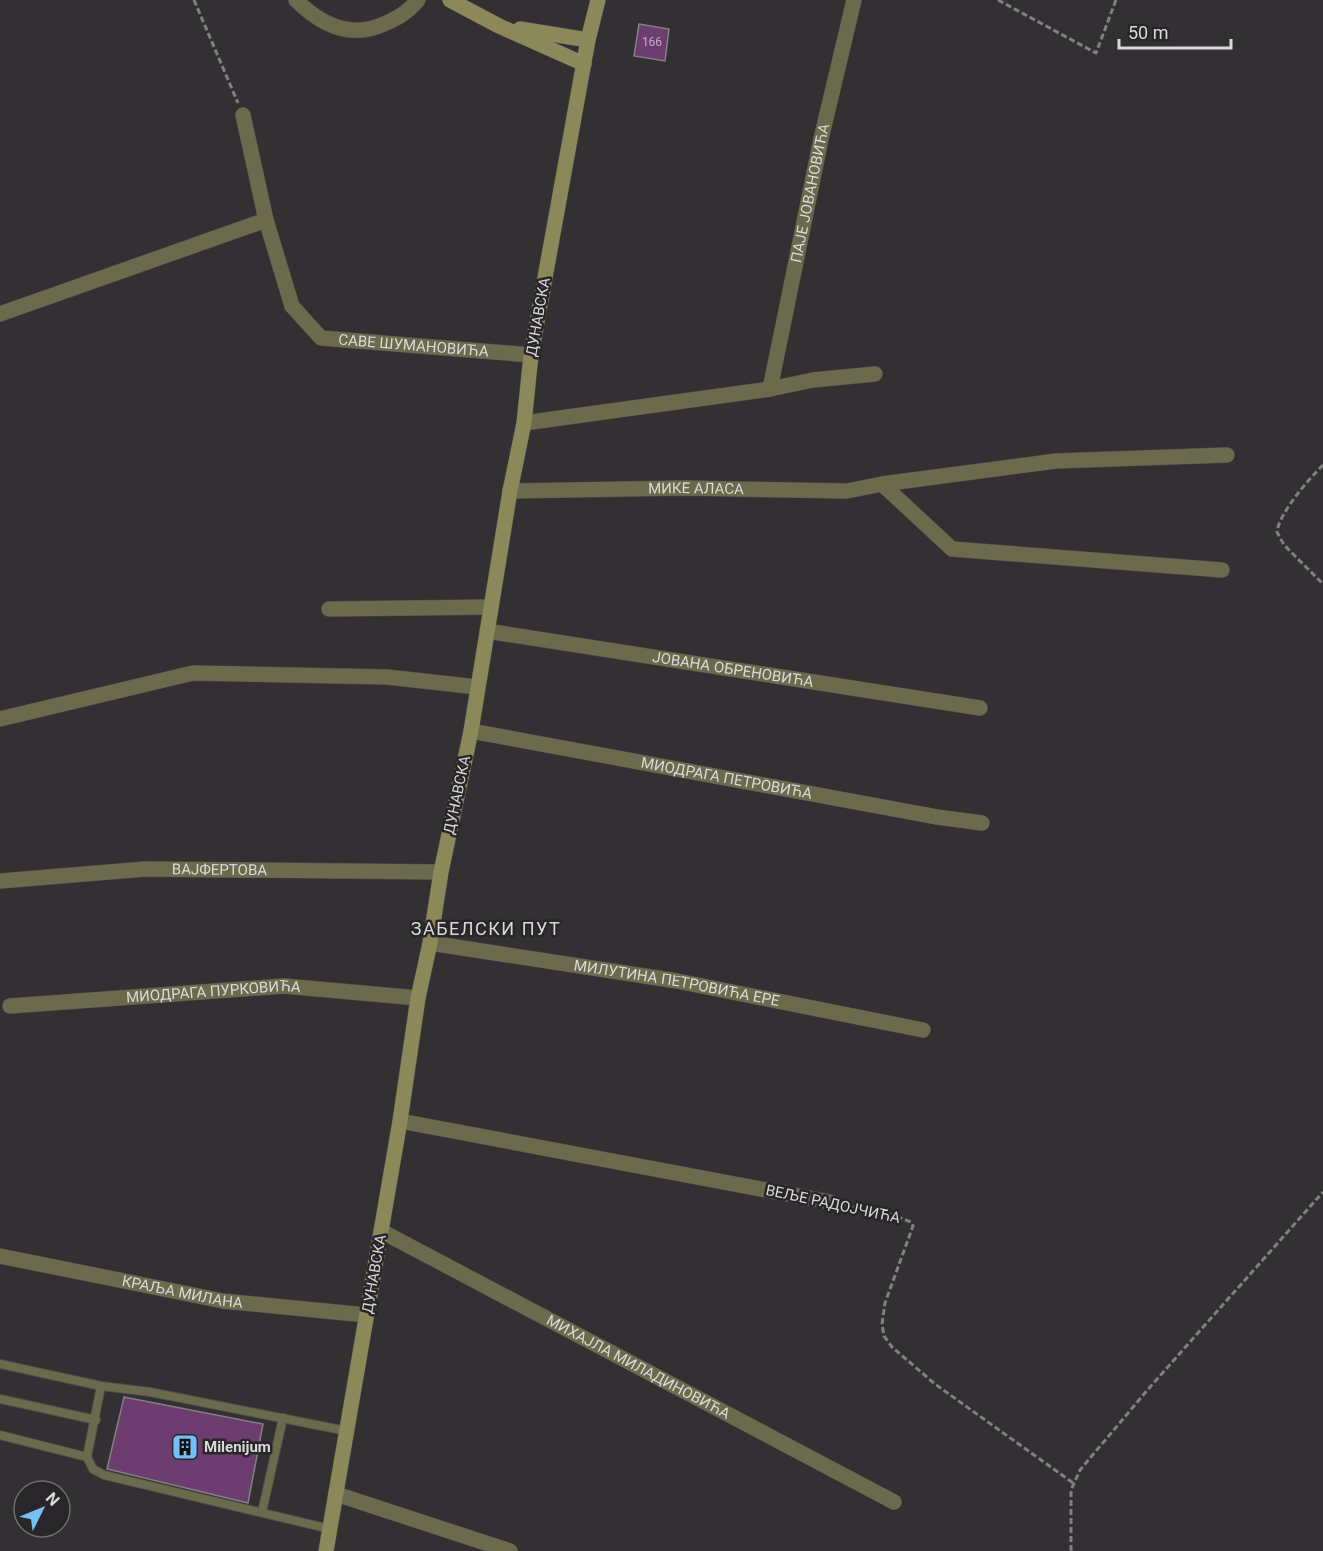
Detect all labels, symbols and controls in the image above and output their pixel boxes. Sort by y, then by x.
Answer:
scale bar [1119,12,1232,50]
text: 50 m [1128,22,1168,43]
house number: 166 [642,35,662,49]
street label: ПАЈЕ ЈОВАНОВИЋА [787,121,833,264]
street label: ДУНАВСКА [522,276,554,358]
street label: САВЕ ШУМАНОВИЋА [338,330,490,361]
street label: МИКЕ АЛАСА [648,479,744,498]
street label: ЈОВАНА ОБРЕНОВИЋА [651,648,815,691]
street label: ДУНАВСКА [440,754,474,836]
street label: МИОДРАГА ПЕТРОВИЋА [640,754,814,803]
street label: ВАЈФЕРТОВА [172,860,267,879]
district label: ЗАБЕЛСКИ ПУТ [411,918,561,939]
street label: МИЛУТИНА ПЕТРОВИЋА ЕРЕ [573,956,782,1010]
street label: МИОДРАГА ПУРКОВИЋА [125,977,302,1006]
street label: ВЕЉЕ РАДОЈЧИЋА [764,1181,902,1227]
street label: ДУНАВСКА [358,1233,390,1315]
street label: КРАЉА МИЛАНА [120,1272,244,1312]
street label: МИХАЈЛА МИЛАДИНОВИЋА [543,1311,733,1423]
building icon: Milenijum [170,1432,200,1462]
place label: Milenijum [204,1438,271,1456]
north arrow [12,1479,72,1539]
text: N [42,1489,63,1510]

